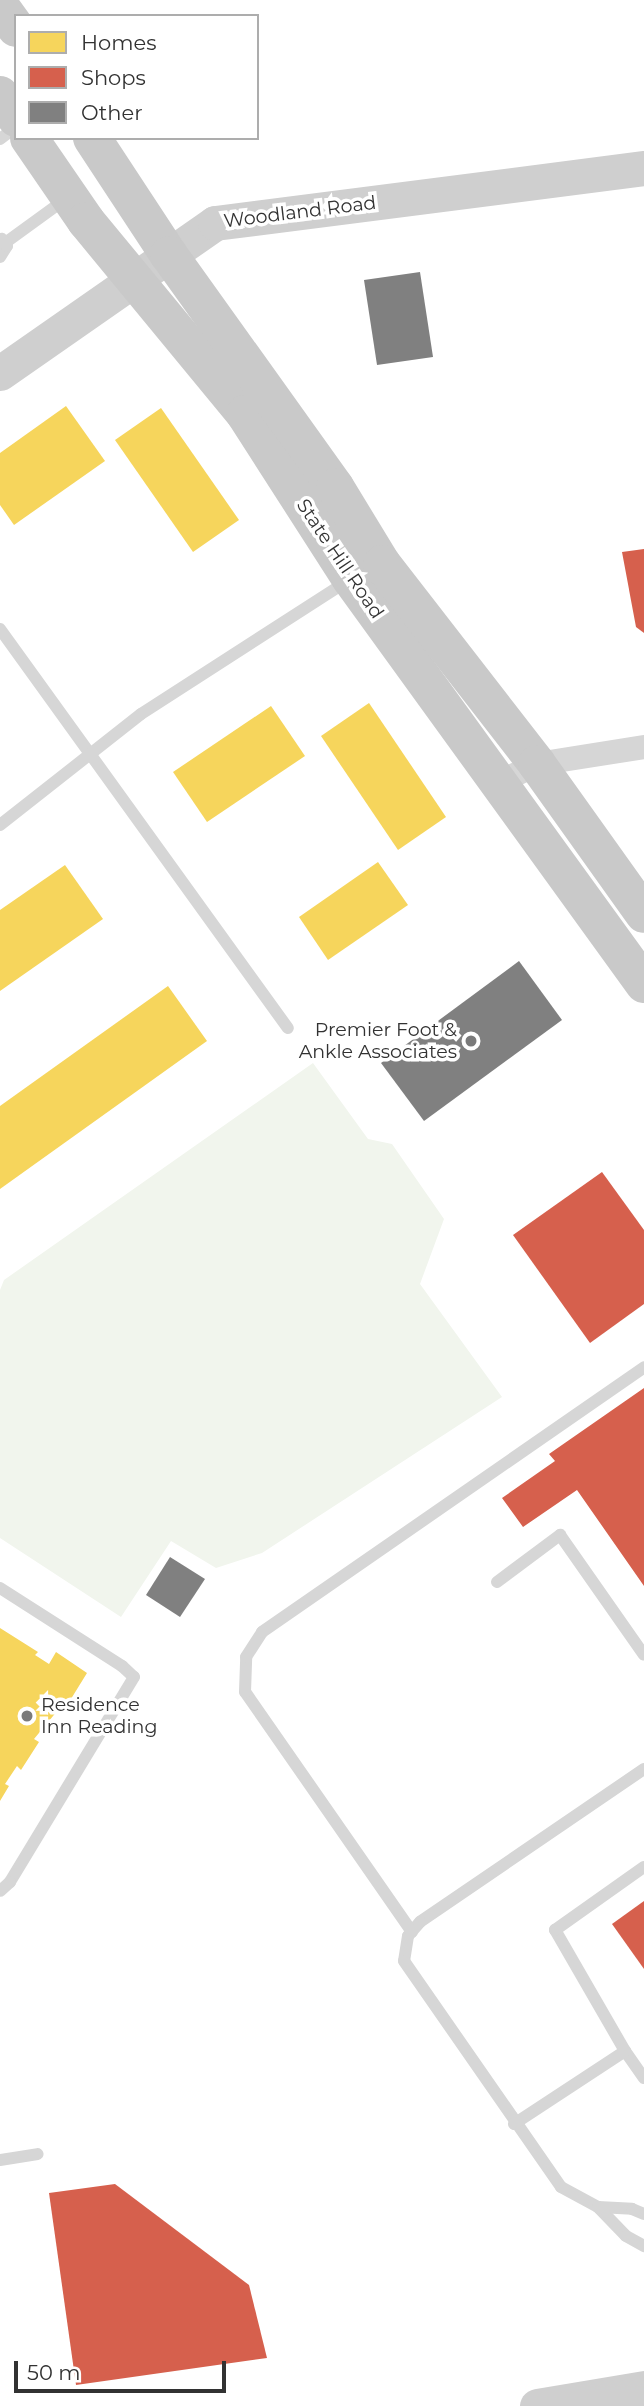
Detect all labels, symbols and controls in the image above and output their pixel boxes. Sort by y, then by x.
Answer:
legend [14,14,259,140]
text: Homes [81,30,156,55]
text: Shops [81,65,146,90]
text: Other [81,100,143,125]
street label: Woodland Road [222,191,378,233]
street label: State Hill Road [292,495,388,623]
place label: Premier Foot & Ankle Associates [299,1019,457,1063]
marker: Premier Foot & Ankle Associates [463,1033,479,1049]
place label: Residence Inn Reading [41,1694,157,1738]
marker: Residence Inn Reading [19,1708,35,1724]
scale bar [18,2346,229,2390]
text: 50 m [27,2360,81,2385]

